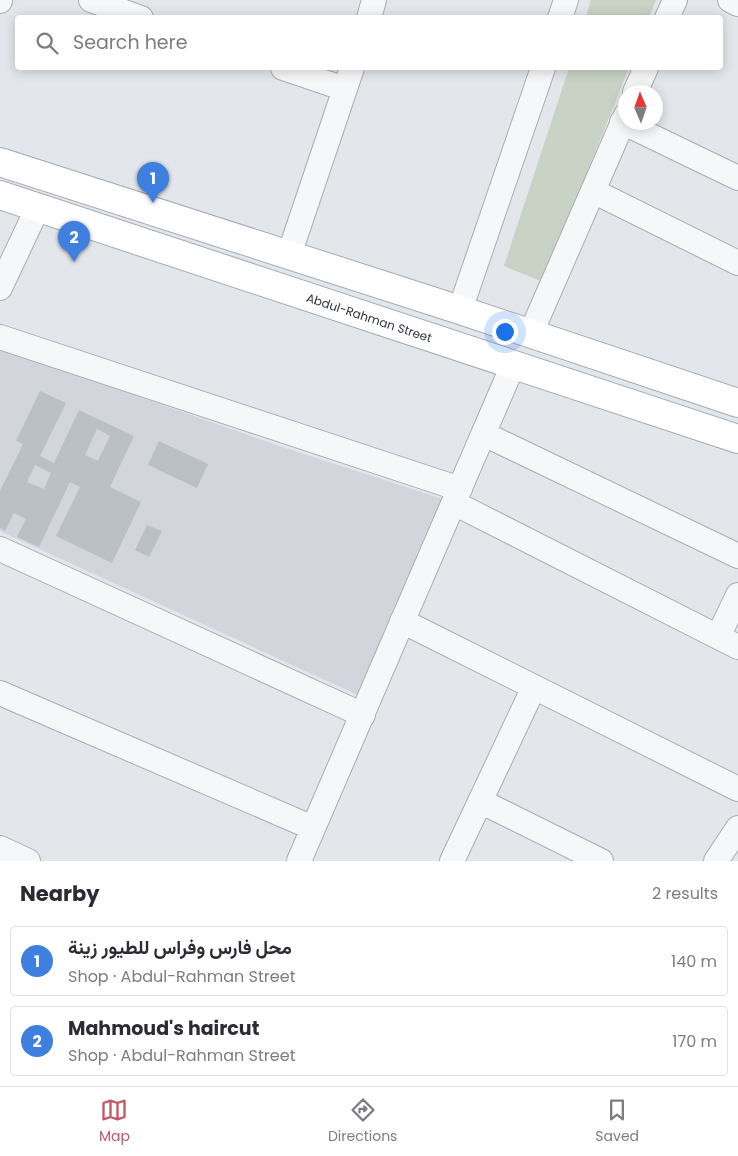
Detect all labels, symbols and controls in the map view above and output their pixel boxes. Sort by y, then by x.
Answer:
search box [15,15,723,70]
icon: search [33,29,61,57]
text: Search here [73,29,187,56]
north arrow [618,85,663,130]
pin: 1 [137,162,169,203]
pin: 2 [58,221,90,262]
street label: Abdul-Rahman Street [304,288,434,346]
your location [492,319,518,345]
text: Nearby [20,879,100,908]
text: 2 results [652,882,718,905]
text: محل فارس وفراس للطيور زينة [68,934,292,961]
text: 1 [34,950,40,973]
text: 140 m [671,950,717,973]
text: Shop · Abdul-Rahman Street [68,965,295,988]
text: Mahmoud's haircut [68,1015,259,1042]
text: 2 [32,1030,42,1053]
text: 170 m [672,1030,717,1053]
text: Shop · Abdul-Rahman Street [68,1044,295,1067]
tab: Map [99,1096,130,1147]
tab: Directions [328,1096,397,1147]
tab: Saved [595,1096,639,1147]

